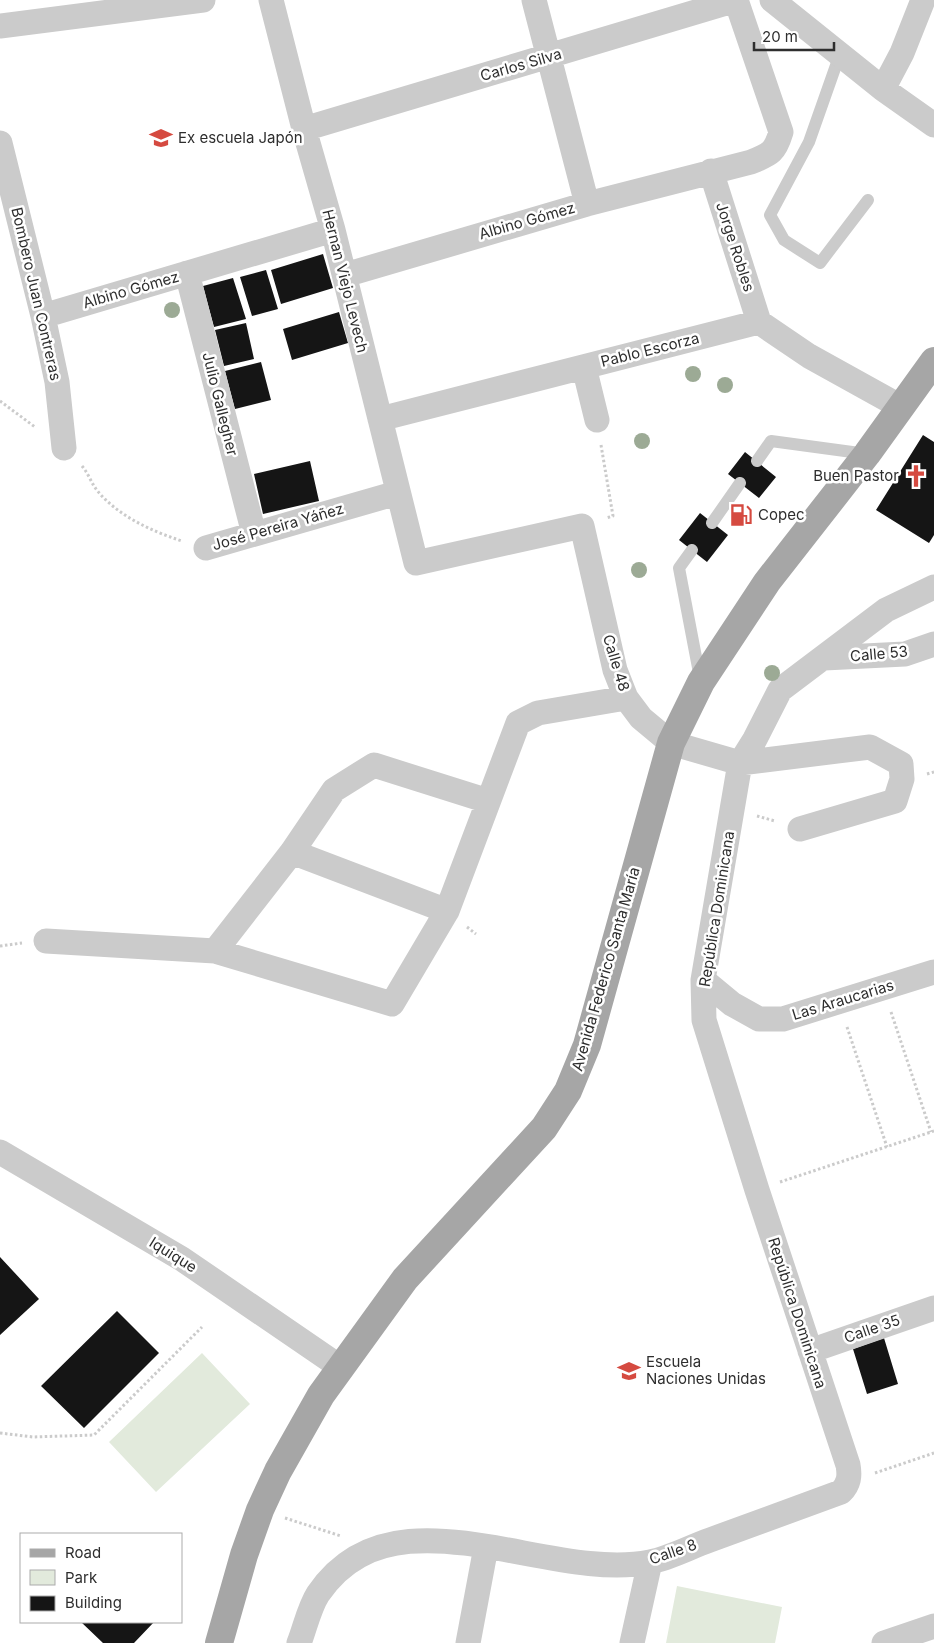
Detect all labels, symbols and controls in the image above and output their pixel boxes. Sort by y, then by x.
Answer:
scale bar [754,20,834,52]
text: 20 m [762,27,798,46]
street label: Carlos Silva [478,44,564,85]
school or university icon: Ex escuela Japón [148,125,174,151]
place label: Ex escuela Japón [178,128,303,147]
street label: Albino Gómez [477,198,577,243]
street label: Jorge Robles [712,200,759,294]
street label: Bombero Juan Contreras [7,205,66,382]
street label: Hernan Viejo Levech [318,207,372,354]
street label: Albino Gómez [81,267,181,312]
street label: Pablo Escorza [599,328,701,371]
street label: Julio Gallegher [198,350,243,458]
church icon: Buen Pastor [903,463,929,489]
place label: Buen Pastor [813,466,899,485]
street label: José Pereira Yáñez [210,499,346,554]
fuel station icon: Copec [728,502,754,528]
place label: Copec [758,505,804,524]
street label: Calle 48 [599,632,634,694]
street label: Calle 53 [849,642,909,665]
street label: República Dominicana [695,830,738,988]
street label: Avenida Federico Santa María [567,865,644,1073]
street label: Las Araucarias [790,975,896,1024]
street label: Iquique [146,1233,201,1277]
street label: República Dominicana [764,1235,831,1391]
street label: Calle 35 [841,1310,902,1347]
place label: Escuela Naciones Unidas [646,1352,766,1388]
school or university icon: Escuela Naciones Unidas [616,1358,642,1384]
legend [20,1533,182,1623]
street label: Calle 8 [647,1535,699,1568]
text: Road [65,1543,101,1562]
text: Park [65,1568,98,1587]
text: Building [65,1593,122,1612]

